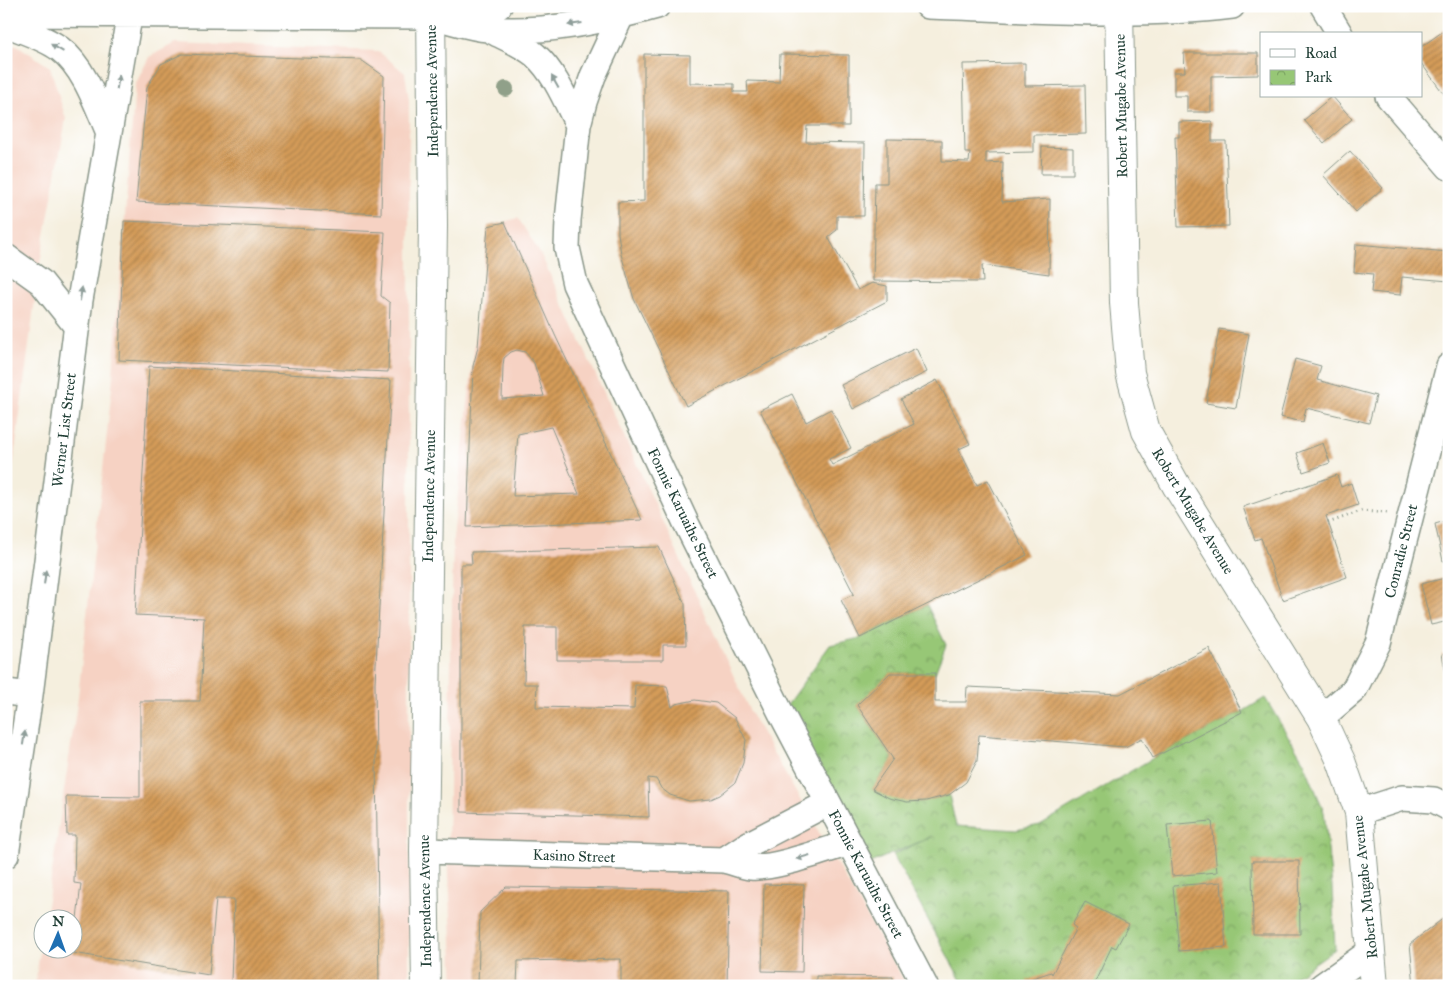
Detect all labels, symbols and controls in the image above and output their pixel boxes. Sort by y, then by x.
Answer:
one-way arrow [567,20,583,28]
street label: Independence Avenue [422,24,442,158]
legend [1260,32,1422,98]
street label: Robert Mugabe Avenue [1111,34,1131,178]
one-way arrow [50,43,64,52]
text: Road [1305,44,1337,62]
text: Park [1305,68,1332,86]
one-way arrow [114,74,122,90]
one-way arrow [551,75,560,88]
one-way arrow [78,285,86,301]
street label: Werner List Street [48,371,80,488]
street label: Independence Avenue [419,429,439,563]
street label: Fonnie Karuaihe Street [644,445,723,582]
street label: Robert Mugabe Avenue [1148,445,1238,577]
street label: Conradie Street [1381,501,1422,600]
one-way arrow [41,568,49,584]
one-way arrow [20,729,28,745]
street label: Fonnie Karuaihe Street [824,807,908,942]
street label: Robert Mugabe Avenue [1349,814,1381,960]
street label: Independence Avenue [415,834,435,968]
street label: Kasino Street [532,846,616,866]
one-way arrow [796,853,811,861]
north arrow [32,910,82,960]
text: N [52,913,65,930]

